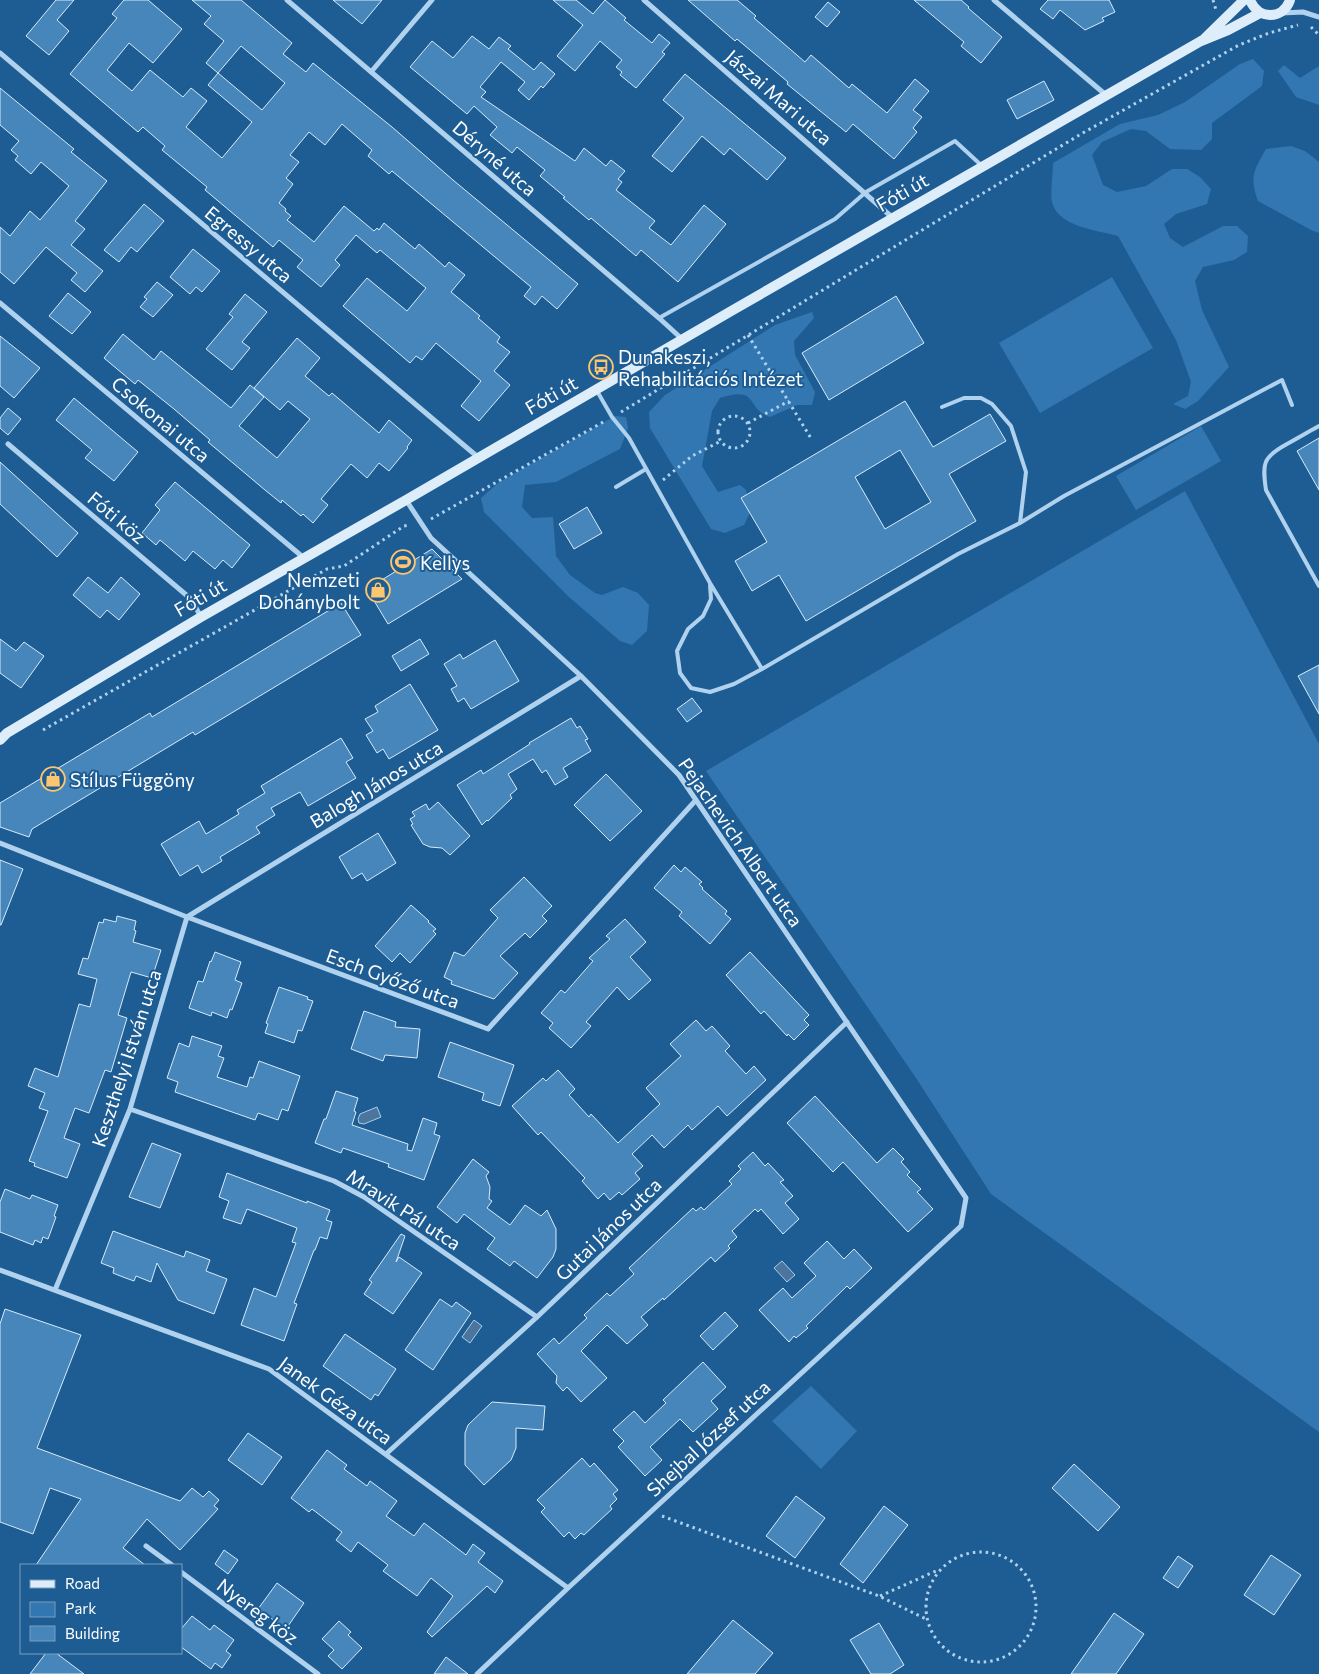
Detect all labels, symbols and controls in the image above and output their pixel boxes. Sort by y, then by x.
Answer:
street label: Jászai Mari utca [721,45,837,149]
street label: Déryné utca [448,115,542,201]
street label: Fóti út [872,168,932,216]
street label: Egressy utca [201,201,297,287]
place label: Dunakeszi, Rehabilitációs Intézet [618,345,803,390]
bus stop icon: Dunakeszi, Rehabilitációs Intézet [588,354,614,380]
street label: Csokonai utca [107,371,215,467]
street label: Fóti út [521,371,581,419]
street label: Fóti köz [83,486,151,548]
sports icon: Kellys [390,549,416,575]
place label: Kellys [420,551,470,574]
place label: Nemzeti Dohánybolt [258,568,360,613]
street label: Fóti út [170,573,230,621]
shop icon: Nemzeti Dohánybolt [365,577,391,603]
street label: Balogh János utca [306,735,446,833]
street label: Pejachevich Albert utca [674,753,808,931]
shop icon: Stílus Függöny [40,766,66,792]
place label: Stílus Függöny [70,768,195,791]
street label: Esch Győző utca [323,943,463,1013]
street label: Keszthelyi István utca [86,966,166,1150]
street label: Mravik Pál utca [343,1163,465,1255]
street label: Gutai János utca [550,1173,666,1285]
street label: Janek Géza utca [275,1351,397,1449]
street label: Shejbal József utca [642,1375,774,1501]
legend [20,1564,182,1654]
street label: Nyereg köz [213,1573,303,1649]
text: Road [65,1574,100,1592]
text: Park [65,1599,96,1617]
text: Building [65,1624,120,1642]

